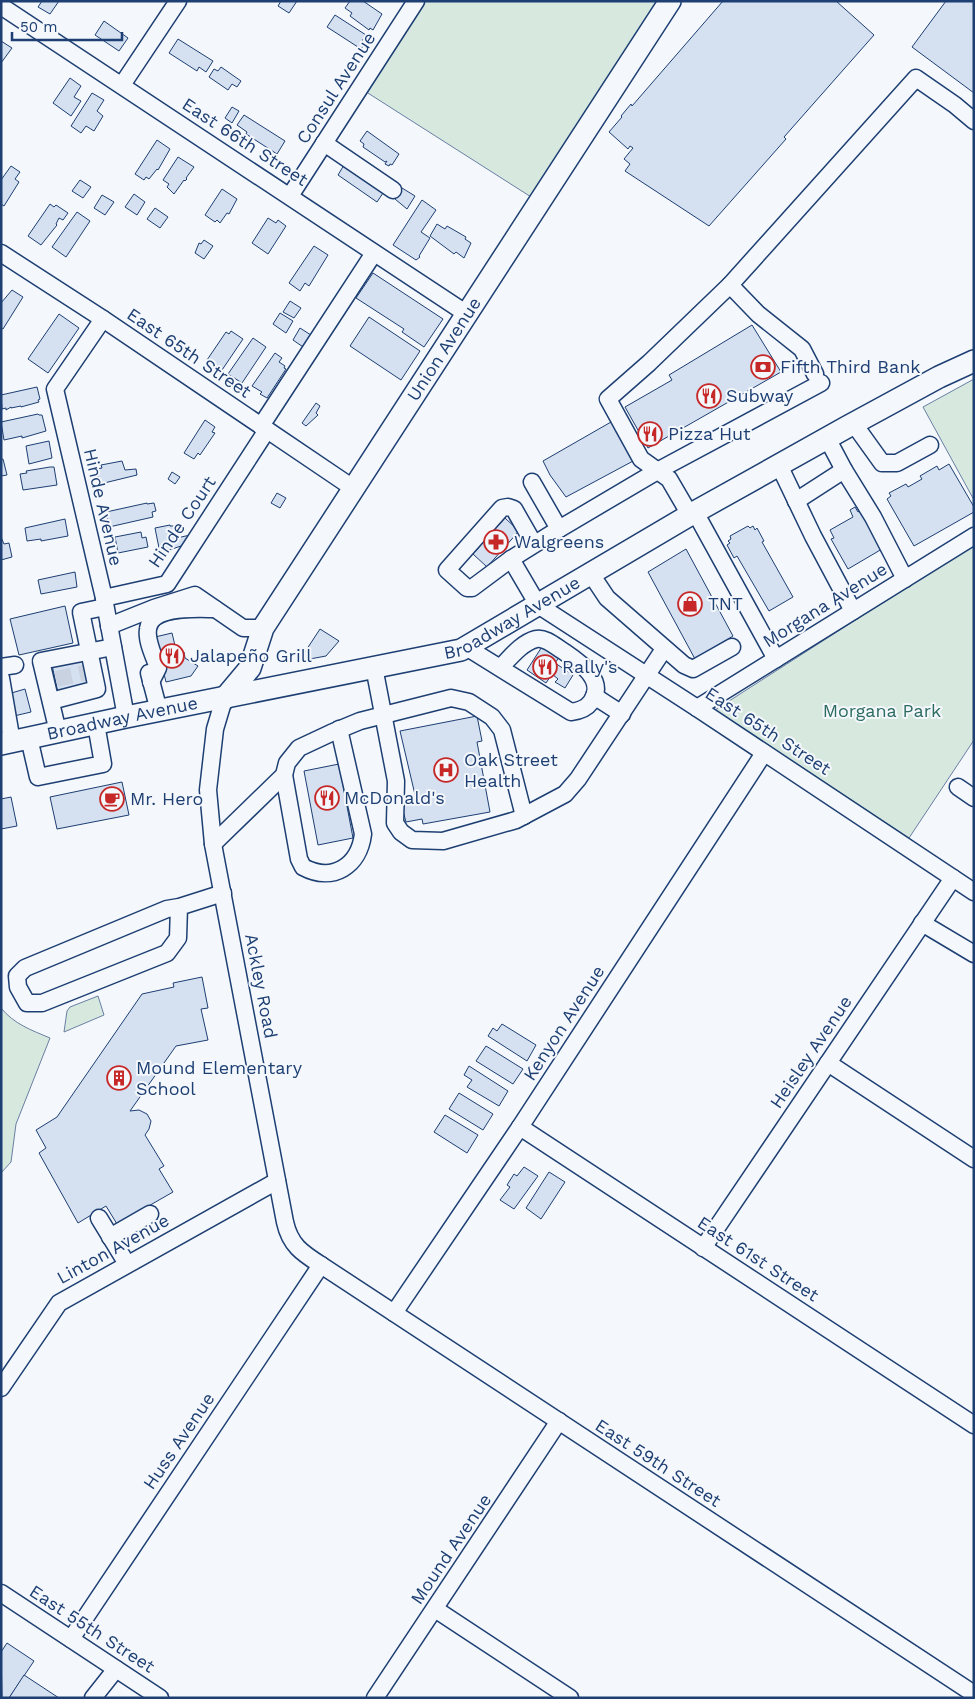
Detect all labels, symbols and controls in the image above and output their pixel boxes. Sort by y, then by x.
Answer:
scale bar [12,10,122,42]
text: 50 m [20,18,57,36]
street label: Consul Avenue [292,28,379,147]
street label: East 66th Street [178,93,312,190]
street label: Union Avenue [402,293,485,405]
street label: East 65th Street [123,303,256,402]
bank icon: Fifth Third Bank [750,354,776,380]
place label: Fifth Third Bank [780,356,921,377]
restaurant icon: Subway [696,383,722,409]
place label: Subway [726,385,794,406]
restaurant icon: Pizza Hut [637,421,663,447]
place label: Pizza Hut [668,423,751,444]
street label: Hinde Avenue [80,446,127,568]
street label: Hinde Court [143,472,220,571]
pharmacy icon: Walgreens [483,529,509,555]
place label: Walgreens [514,531,604,552]
street label: Morgana Avenue [759,558,891,651]
street label: Broadway Avenue [442,571,583,663]
shop icon: TNT [677,591,703,617]
place label: TNT [708,593,743,614]
restaurant icon: Jalapeño Grill [159,643,185,669]
place label: Jalapeño Grill [190,645,312,666]
restaurant icon: Rally's [532,654,558,680]
place label: Rally's [562,656,617,677]
street label: East 65th Street [702,682,835,779]
street label: Broadway Avenue [45,692,199,744]
park label: Morgana Park [823,700,941,721]
place label: Oak Street Health [464,749,558,791]
hospital icon: Oak Street Health [433,757,459,783]
restaurant icon: McDonald's [314,785,340,811]
cafe icon: Mr. Hero [99,786,125,812]
place label: McDonald's [344,787,445,808]
place label: Mr. Hero [130,788,203,809]
street label: Ackley Road [241,932,282,1040]
street label: Kenyon Avenue [519,961,609,1084]
street label: Heisley Avenue [765,991,856,1112]
place label: Mound Elementary School [136,1057,303,1099]
building icon: Mound Elementary School [106,1065,132,1091]
street label: Linton Avenue [53,1209,173,1288]
street label: East 61st Street [694,1212,823,1306]
street label: Huss Avenue [139,1388,219,1493]
street label: East 59th Street [592,1414,725,1511]
street label: Mound Avenue [406,1490,495,1608]
street label: East 55th Street [26,1580,159,1677]

